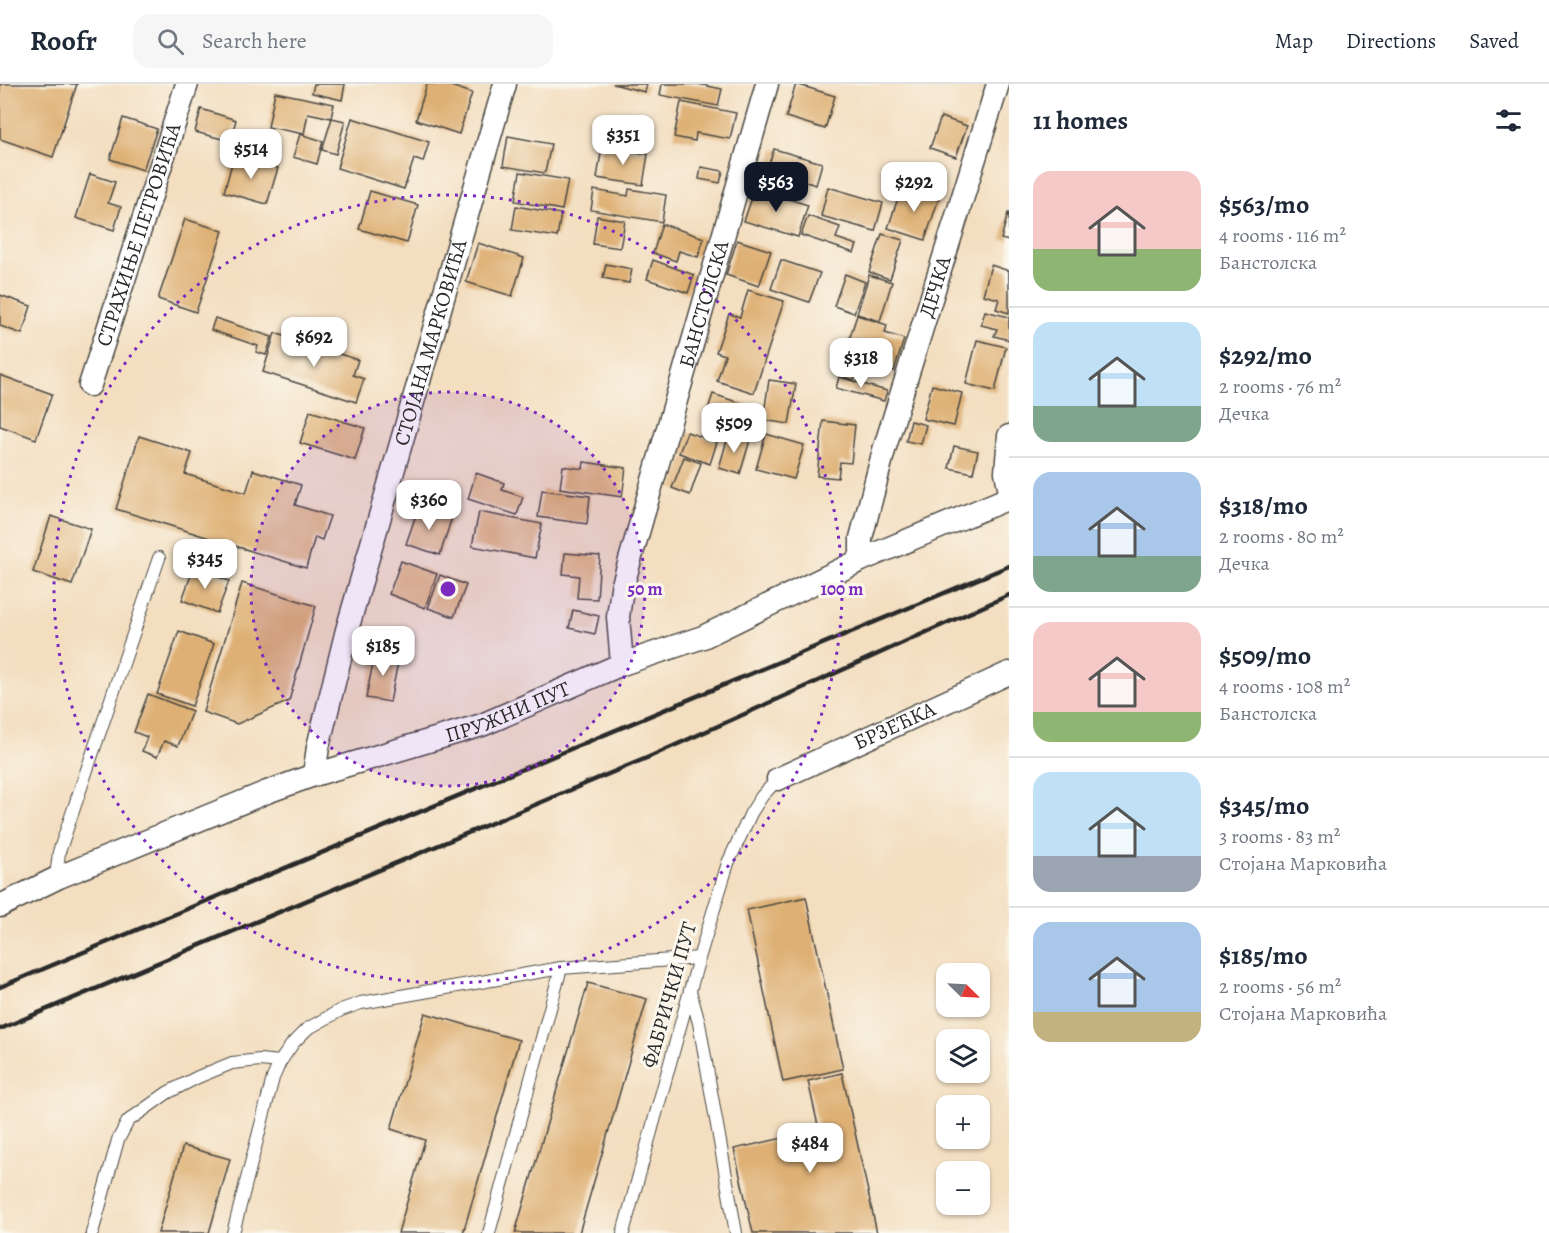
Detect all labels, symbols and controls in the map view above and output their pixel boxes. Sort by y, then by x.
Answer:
search box [133,14,553,68]
text: Roofr [30,22,97,60]
icon: search [154,25,187,58]
text: Search here [202,26,307,56]
text: Map [1275,27,1313,55]
text: Directions [1346,27,1436,55]
text: Saved [1469,27,1519,55]
text: 11 homes [1033,103,1128,138]
icon: filters [1492,104,1525,137]
pin: $351 [587,115,659,166]
street label: СТРАХИЊЕ ПЕТРОВИЋА [89,119,188,350]
text: $351 [606,121,640,148]
pin: $514 [215,129,287,180]
text: $514 [234,135,268,162]
pin: $563 [740,162,812,213]
pin: $292 [878,162,950,213]
text: $563 [758,168,794,195]
text: $292 [895,168,933,195]
text: $563/mo [1219,187,1309,222]
icon: home [1081,195,1153,267]
text: 4 rooms · 116 m² [1219,222,1346,249]
street label: СТОЈАНА МАРКОВИЋА [387,236,473,449]
street label: БАНСТОЛСКА [672,236,735,371]
text: Банстолска [1219,249,1317,276]
street label: ДЕЧКА [912,252,958,321]
pin: $692 [278,317,350,368]
text: $692 [295,323,333,350]
pin: $318 [825,338,897,389]
text: $292/mo [1219,338,1312,373]
text: $318 [844,344,878,371]
icon: home [1081,346,1153,418]
text: 2 rooms · 76 m² [1219,373,1341,400]
text: Дечка [1219,400,1270,427]
pin: $509 [698,403,770,454]
text: $509 [715,409,753,436]
pin: $360 [393,480,465,531]
text: $360 [410,486,448,513]
text: $318/mo [1219,488,1308,523]
icon: home [1081,496,1153,568]
text: 2 rooms · 80 m² [1219,523,1344,550]
pin: $345 [169,539,241,590]
text: $345 [187,545,223,572]
text: Дечка [1219,550,1270,577]
text: 50 m [628,577,662,601]
text: 100 m [821,577,863,601]
centre of rings [438,579,458,599]
pin: $185 [347,626,419,677]
text: $185 [366,632,400,659]
text: $509/mo [1219,638,1311,673]
icon: home [1081,646,1153,718]
text: 4 rooms · 108 m² [1219,673,1350,700]
street label: ПРУЖНИ ПУТ [442,674,575,749]
street label: БРЗЕЋКА [849,694,940,756]
text: Банстолска [1219,700,1317,727]
text: $345/mo [1219,788,1309,823]
icon: home [1081,796,1153,868]
text: 3 rooms · 83 m² [1219,823,1340,850]
text: Стојана Марковића [1219,850,1387,877]
street label: ФАБРИЧКИ ПУТ [635,918,703,1071]
text: $185/mo [1219,938,1308,973]
icon: home [1081,946,1153,1018]
north arrow [936,963,990,1017]
map controls [936,963,990,1215]
text: 2 rooms · 56 m² [1219,973,1341,1000]
text: Стојана Марковића [1219,1000,1387,1027]
button: layers [936,1029,990,1083]
button: + [936,1095,990,1149]
pin: $484 [774,1123,846,1174]
text: $484 [791,1129,829,1156]
button: − [936,1161,990,1215]

